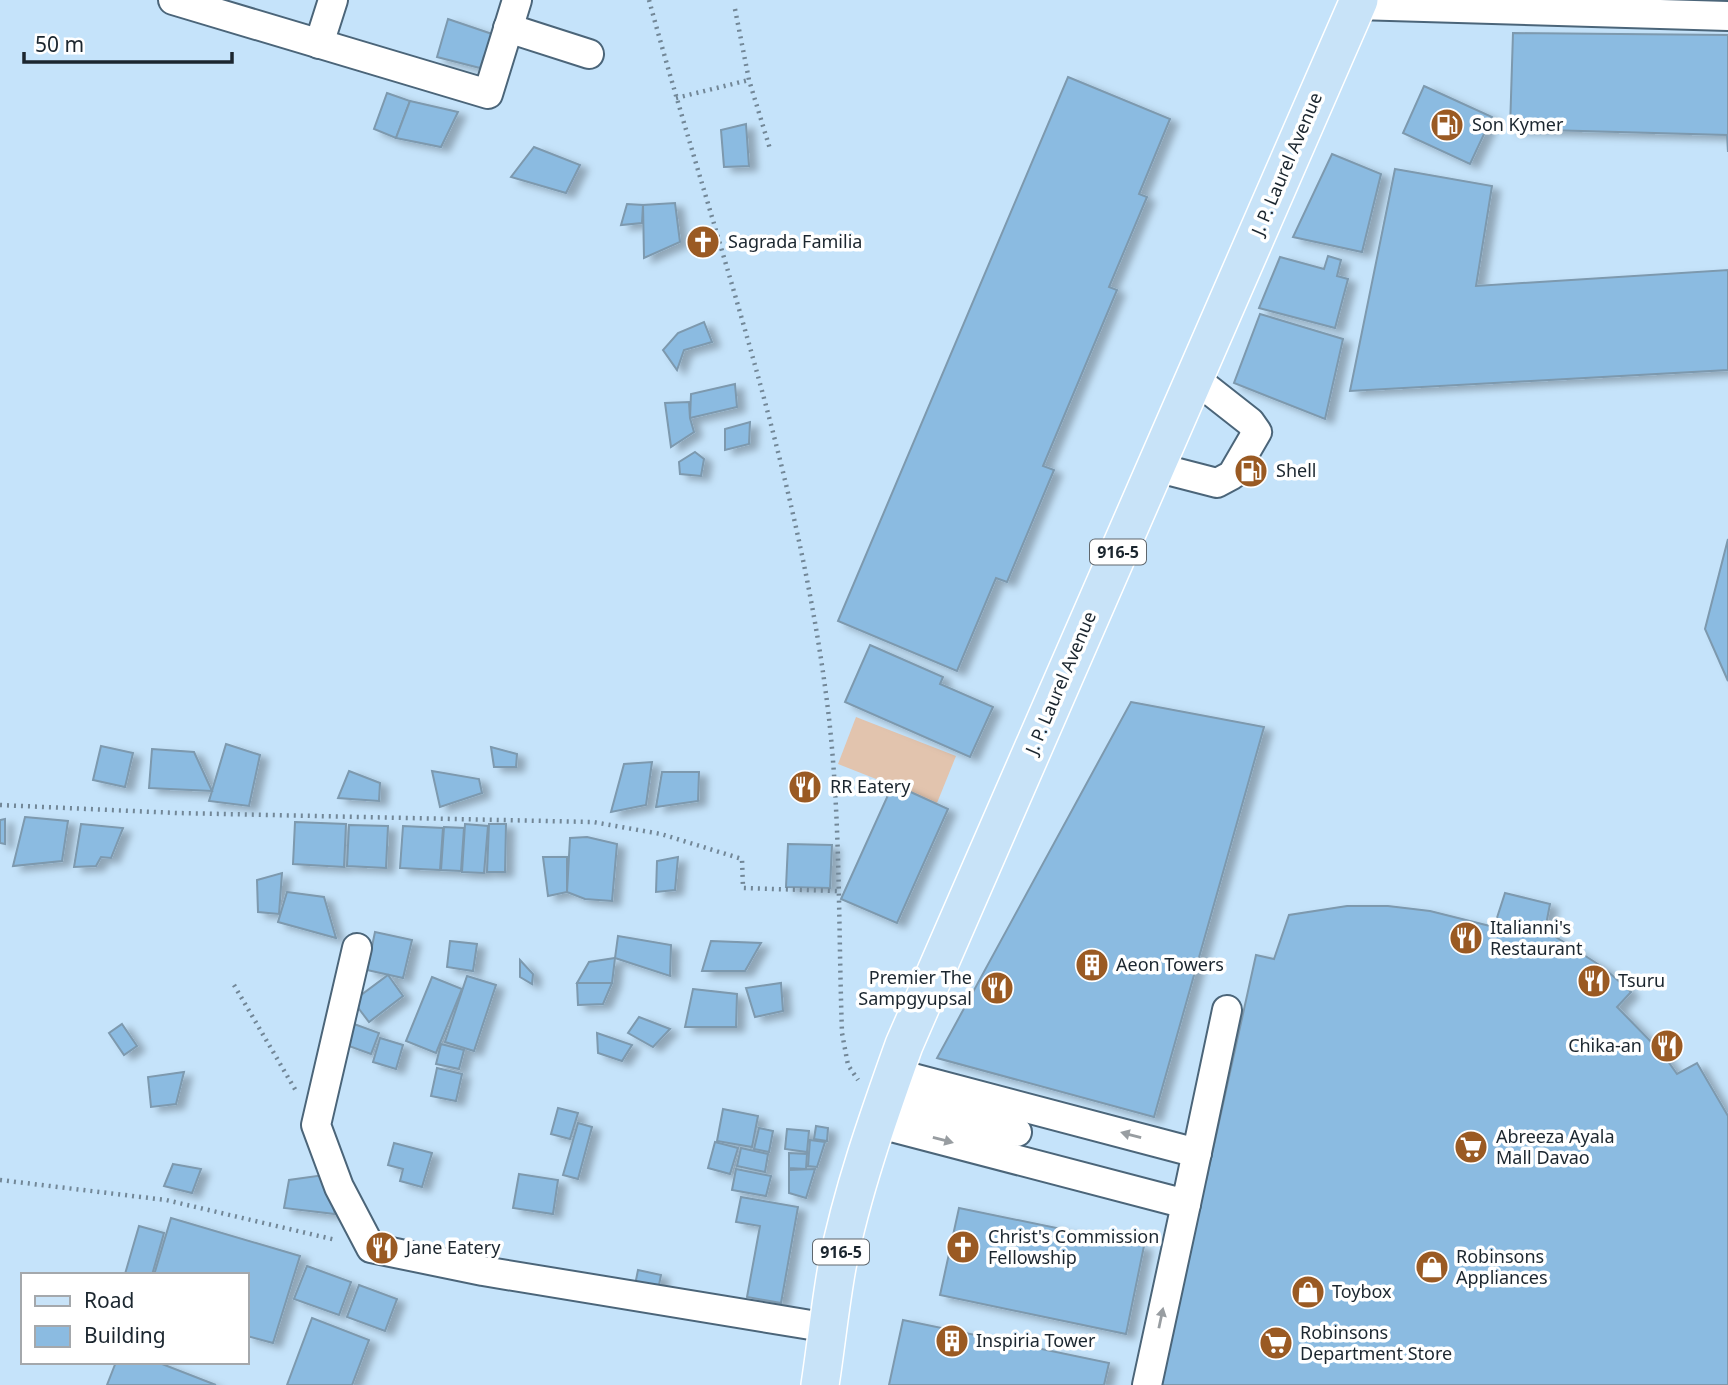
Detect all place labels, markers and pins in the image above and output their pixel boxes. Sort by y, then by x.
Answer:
fuel station icon: Son Kymer [1428,106,1466,144]
place label: Son Kymer [1472,112,1564,136]
church icon: Sagrada Familia [684,223,722,261]
place label: Sagrada Familia [728,229,862,253]
fuel station icon: Shell [1232,452,1270,490]
place label: Shell [1276,458,1316,482]
restaurant icon: RR Eatery [786,768,824,806]
place label: RR Eatery [830,774,911,798]
place label: Italianni's Restaurant [1490,915,1583,960]
restaurant icon: Italianni's Restaurant [1447,919,1485,957]
building icon: Aeon Towers [1073,946,1111,984]
place label: Aeon Towers [1116,952,1224,976]
restaurant icon: Tsuru [1575,962,1613,1000]
place label: Premier The Sampgyupsal [858,965,972,1010]
place label: Tsuru [1618,968,1665,992]
restaurant icon: Premier The Sampgyupsal [978,969,1016,1007]
restaurant icon: Chika-an [1648,1027,1686,1065]
place label: Chika-an [1568,1033,1642,1057]
place label: Abreeza Ayala Mall Davao [1496,1124,1615,1169]
supermarket icon: Abreeza Ayala Mall Davao [1452,1128,1490,1166]
place label: Christ's Commission Fellowship [988,1224,1159,1269]
church icon: Christ's Commission Fellowship [944,1228,982,1266]
restaurant icon: Jane Eatery [363,1229,401,1267]
place label: Jane Eatery [404,1235,501,1259]
place label: Robinsons Appliances [1456,1244,1548,1289]
shop icon: Robinsons Appliances [1413,1248,1451,1286]
shop icon: Toybox [1289,1273,1327,1311]
place label: Toybox [1332,1279,1392,1303]
place label: Robinsons Department Store [1300,1320,1452,1365]
building icon: Inspiria Tower [933,1322,971,1360]
supermarket icon: Robinsons Department Store [1257,1324,1295,1362]
place label: Inspiria Tower [976,1328,1096,1352]

